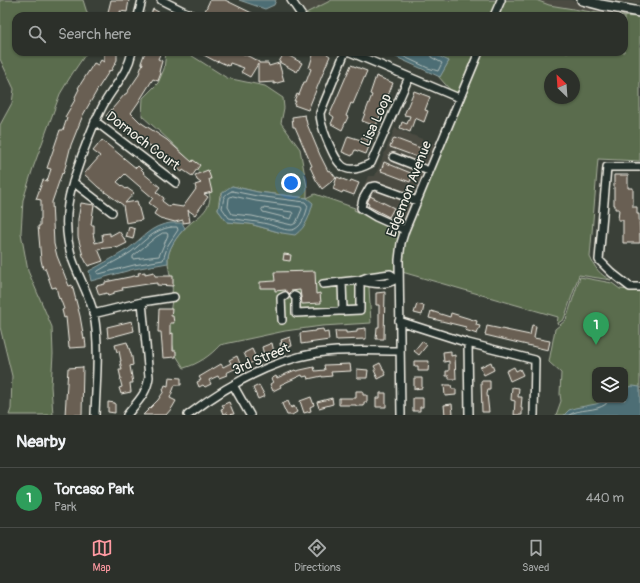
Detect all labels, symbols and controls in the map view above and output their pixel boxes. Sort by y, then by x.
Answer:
search box [12,12,628,56]
icon: search [26,23,48,45]
text: Search here [58,25,131,44]
north arrow [544,68,580,104]
street label: Lisa Loop [357,91,395,149]
street label: Dornoch Court [103,108,183,174]
street label: Edgemon Avenue [383,138,435,239]
your location [281,173,301,193]
pin: 1 [583,312,609,345]
street label: 3rd Street [230,339,292,379]
map controls [592,367,628,403]
button: layers [592,367,628,403]
text: Nearby [16,431,65,452]
text: Torcaso Park [54,480,134,499]
text: 1 [26,490,32,506]
text: 440 m [586,490,624,506]
text: Park [54,499,77,515]
tab: Map [91,537,113,574]
tab: Directions [294,537,341,574]
tab: Saved [522,537,549,574]

